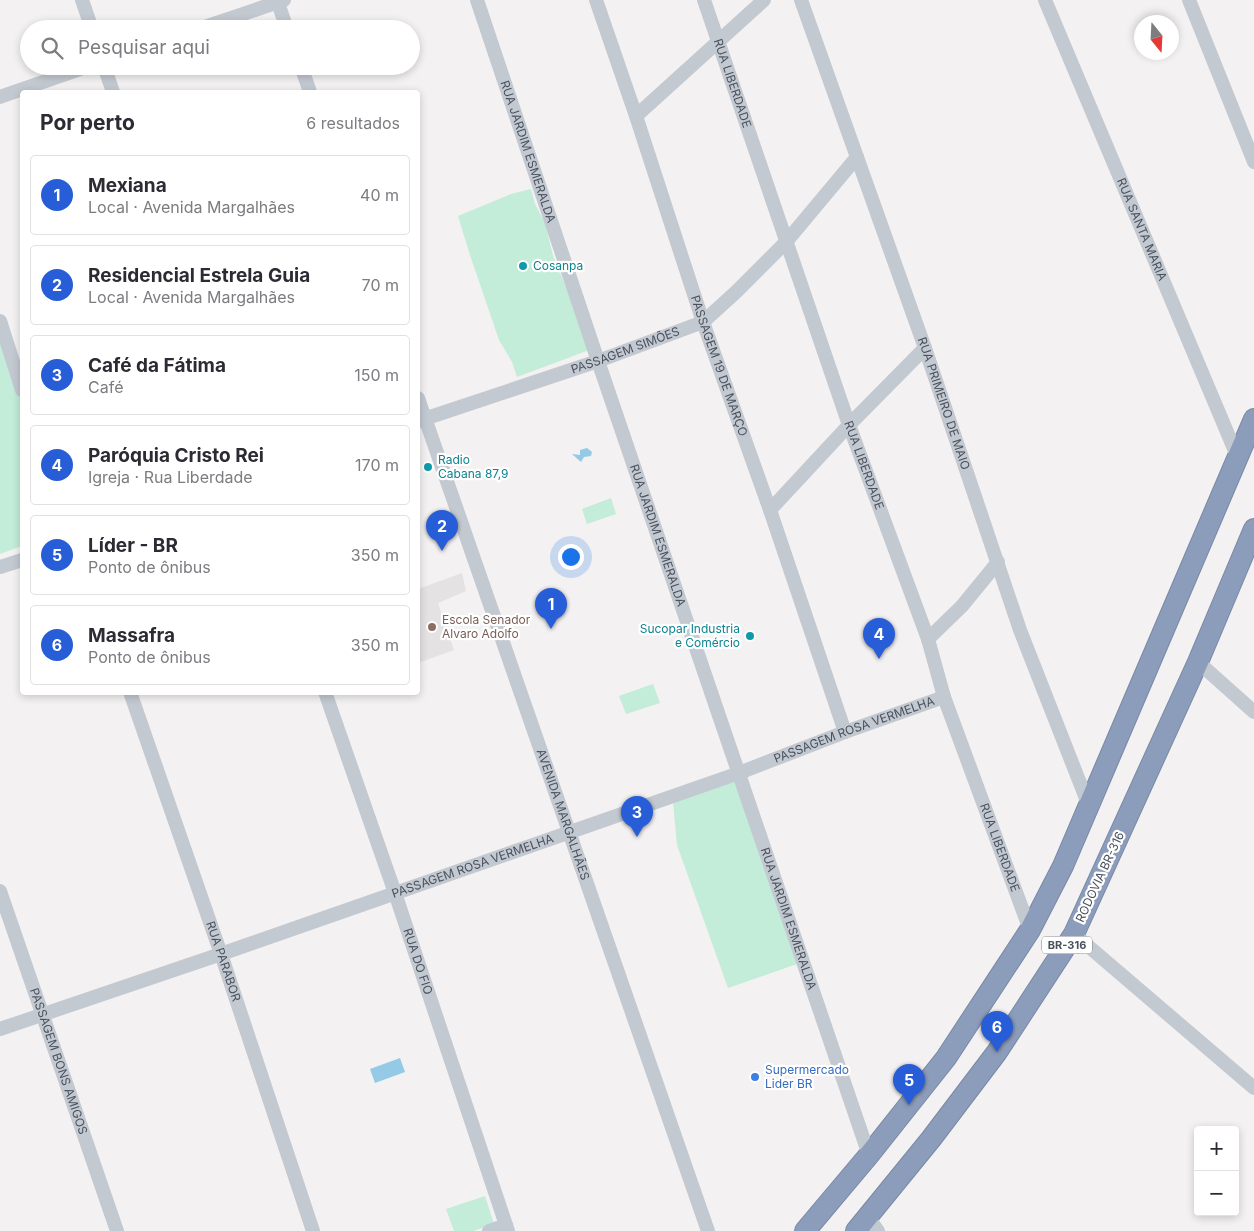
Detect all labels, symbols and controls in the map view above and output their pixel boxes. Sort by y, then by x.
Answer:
north arrow [1134,15,1179,60]
search box [20,20,420,75]
icon: search [38,34,66,62]
text: Pesquisar aqui [78,36,210,59]
street label: RUA LIBERDADE [711,37,755,130]
street label: RUA JARDIM ESMERALDA [498,78,559,225]
text: Por perto [40,110,135,135]
text: 6 resultados [306,113,400,133]
text: Mexiana [88,174,167,197]
street label: RUA SANTA MARIA [1114,176,1170,283]
text: 1 [54,185,60,205]
text: 40 m [360,185,399,205]
text: Local · Avenida Margalhães [88,197,295,217]
place label: Cosanpa [533,258,583,273]
marker: Cosanpa [517,260,529,272]
text: Residencial Estrela Guia [88,264,310,287]
text: 2 [52,275,62,295]
text: 70 m [362,275,399,295]
text: Local · Avenida Margalhães [88,287,295,307]
street label: PASSAGEM 19 DE MARÇO [688,293,751,438]
street label: PASSAGEM SIMÕES [569,323,682,377]
street label: RUA PRIMEIRO DE MAIO [915,335,973,472]
text: Café da Fátima [88,354,226,377]
text: 3 [52,365,62,385]
text: 150 m [354,365,399,385]
text: Café [88,377,123,397]
street label: RUA LIBERDADE [841,419,888,512]
text: Paróquia Cristo Rei [88,444,264,467]
place label: Radio Cabana 87,9 [438,452,508,481]
text: 4 [52,455,62,475]
text: 170 m [355,455,399,475]
marker: Radio Cabana 87,9 [422,461,434,473]
street label: RUA JARDIM ESMERALDA [627,462,689,608]
text: Igreja · Rua Liberdade [88,467,253,487]
pin: 2 [426,510,458,551]
text: Líder - BR [88,534,178,557]
your location [558,544,584,570]
text: 5 [52,545,62,565]
text: 350 m [351,545,399,565]
text: Ponto de ônibus [88,557,211,577]
pin: 1 [535,588,567,629]
place label: Escola Senador Alvaro Adolfo [442,612,531,641]
pin: 4 [863,618,895,659]
marker: Escola Senador Alvaro Adolfo [426,621,438,633]
place label: Sucopar Industria e Comércio [640,621,740,650]
text: Massafra [88,624,175,647]
marker: Sucopar Industria e Comércio [744,630,756,642]
text: 6 [52,635,62,655]
text: 350 m [351,635,399,655]
text: Ponto de ônibus [88,647,211,667]
street label: PASSAGEM ROSA VERMELHA [771,693,936,766]
street label: AVENIDA MARGALHÃES [534,747,593,882]
pin: 3 [621,796,653,837]
street label: RUA LIBERDADE [977,801,1023,894]
street label: RODOVIA BR-316 [1072,829,1127,924]
street label: PASSAGEM ROSA VERMELHA [390,830,555,901]
street label: RUA JARDIM ESMERALDA [758,845,820,992]
street label: RUA PARABOR [203,919,244,1004]
street label: RUA DO FIO [400,926,436,996]
road number: BR-316 [1042,936,1092,954]
street label: PASSAGEM BONS AMIGOS [27,986,91,1137]
pin: 6 [981,1011,1013,1052]
place label: Supermercado Lider BR [765,1062,849,1091]
pin: 5 [893,1064,925,1105]
marker: Supermercado Lider BR [749,1071,761,1083]
map controls [1194,1126,1239,1216]
button: + [1194,1126,1239,1171]
button: − [1194,1171,1239,1216]

